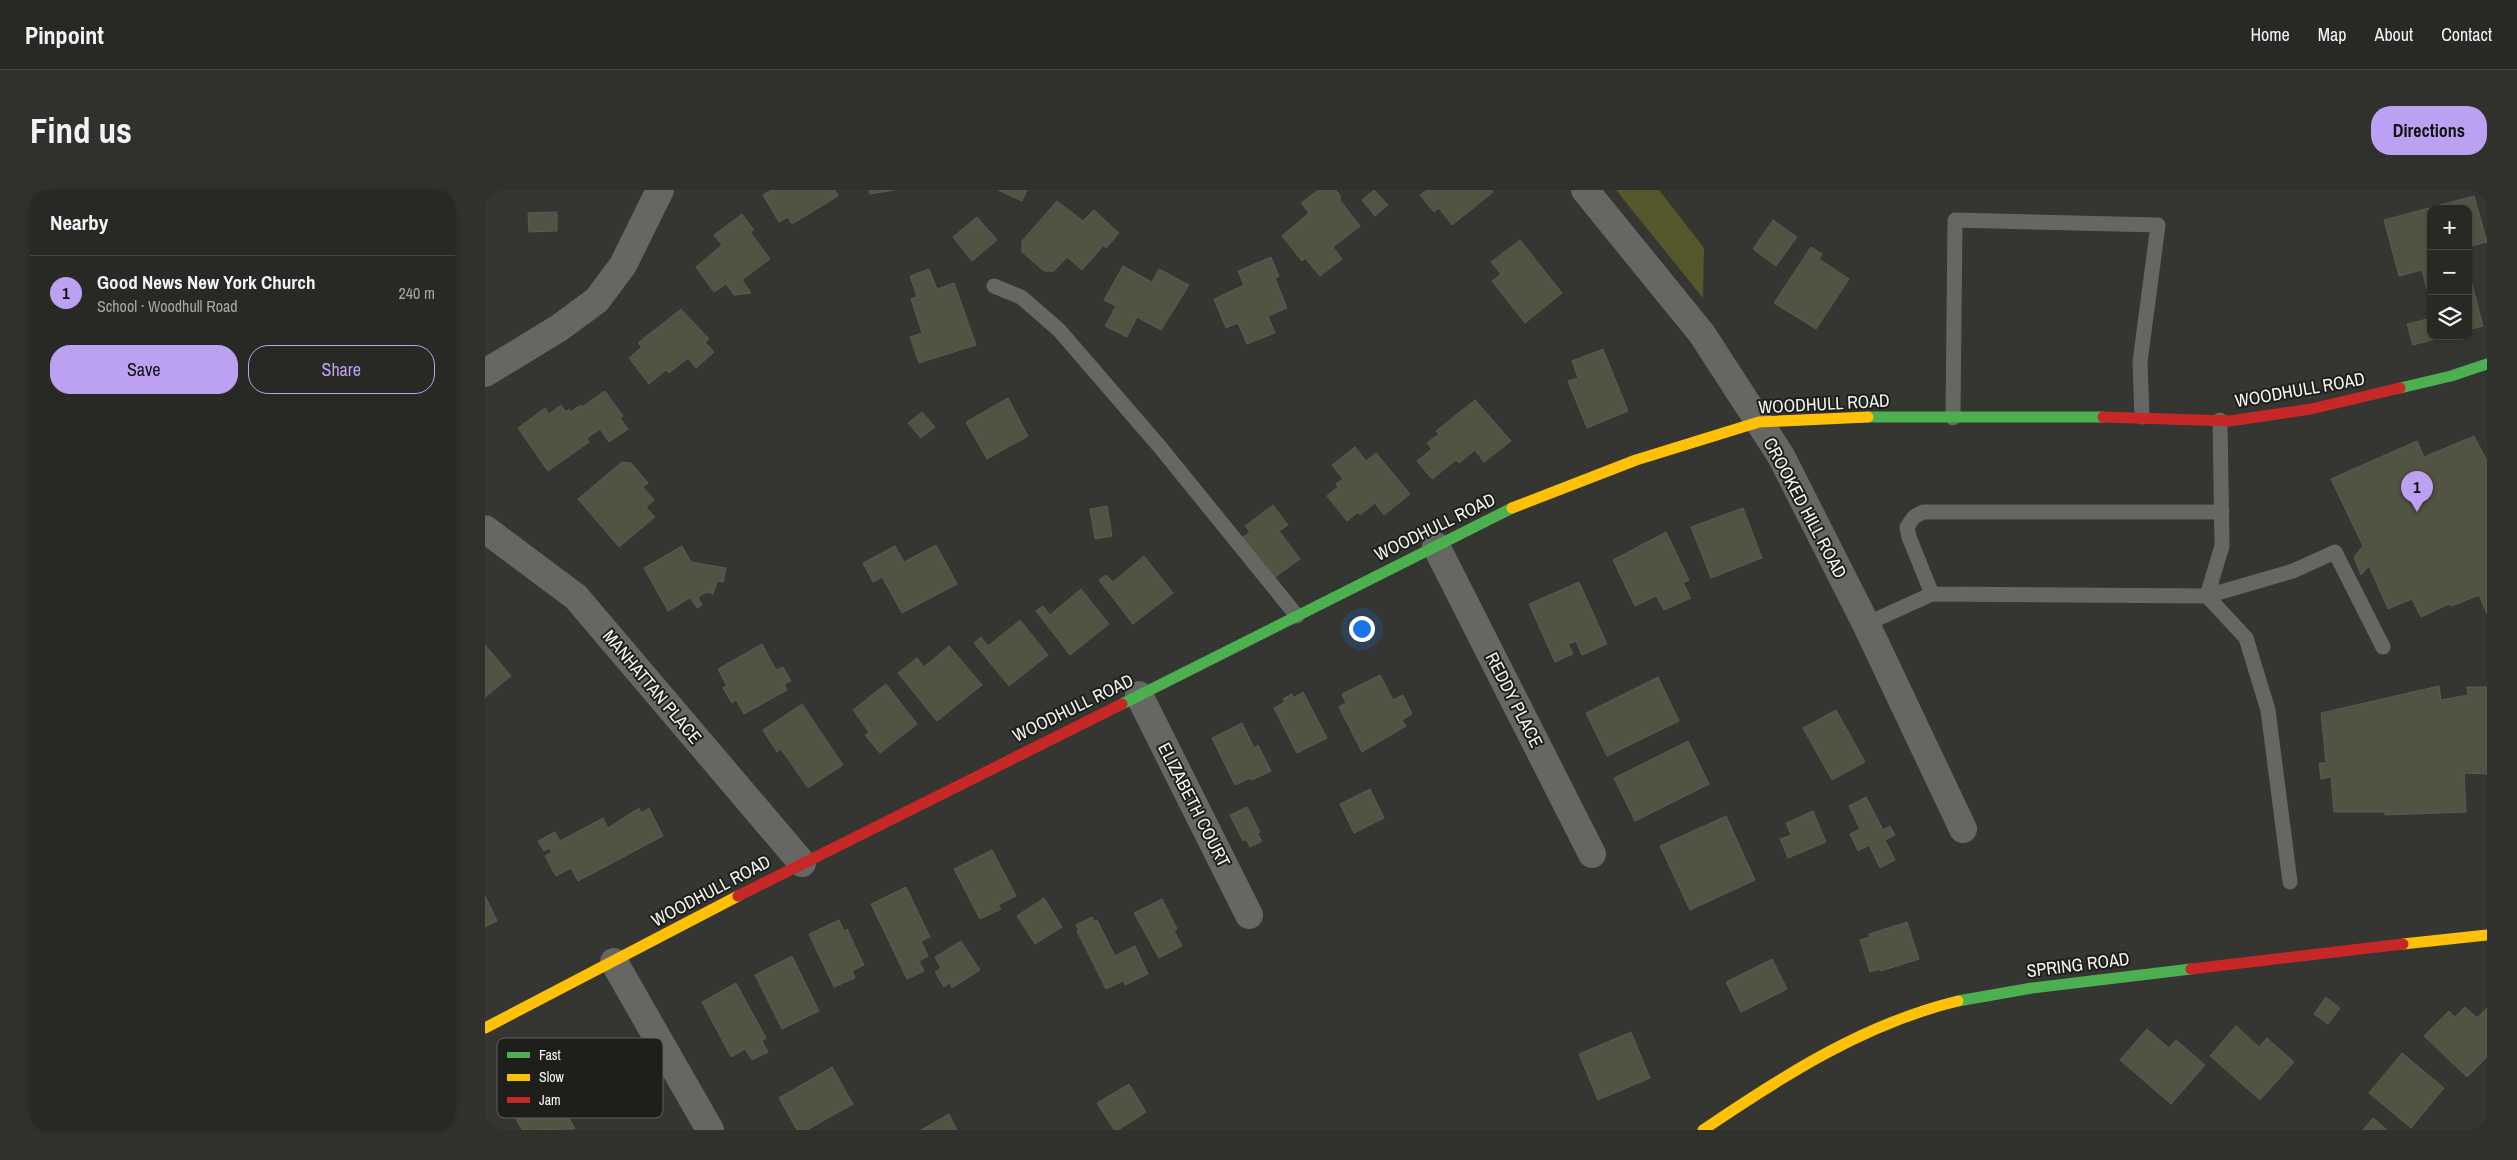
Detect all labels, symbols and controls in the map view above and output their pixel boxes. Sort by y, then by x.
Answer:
text: Pinpoint [25,19,104,51]
text: Home [2250,22,2290,47]
text: Map [2318,22,2347,47]
text: About [2375,22,2413,47]
text: Contact [2441,22,2492,47]
button: Directions [2371,106,2487,155]
text: Find us [30,107,132,154]
map controls [2427,205,2472,340]
button: + [2427,205,2472,250]
text: Nearby [50,208,108,237]
button: − [2427,250,2472,295]
text: Good News New York Church [97,269,316,295]
text: 1 [62,282,70,304]
text: 240 m [399,282,435,304]
text: School · Woodhull Road [97,295,238,317]
button: layers [2427,295,2472,340]
button: Save [50,345,238,394]
button: Share [248,345,435,394]
street label: WOODHULL ROAD [2233,366,2367,413]
street label: WOODHULL ROAD [1758,388,1890,419]
street label: CROOKED HILL ROAD [1758,433,1853,583]
pin: 1 [2401,471,2433,512]
street label: WOODHULL ROAD [1370,486,1499,567]
your location [1349,616,1375,642]
street label: MANHATTAN PLACE [597,624,708,749]
street label: REDDY PLACE [1480,648,1549,752]
street label: WOODHULL ROAD [1008,667,1137,748]
street label: ELIZABETH COURT [1152,738,1237,871]
street label: WOODHULL ROAD [647,849,775,932]
street label: SPRING ROAD [2025,946,2131,983]
legend [497,1038,663,1118]
text: Fast [539,1046,561,1064]
text: Slow [539,1068,565,1086]
text: Jam [539,1091,561,1109]

